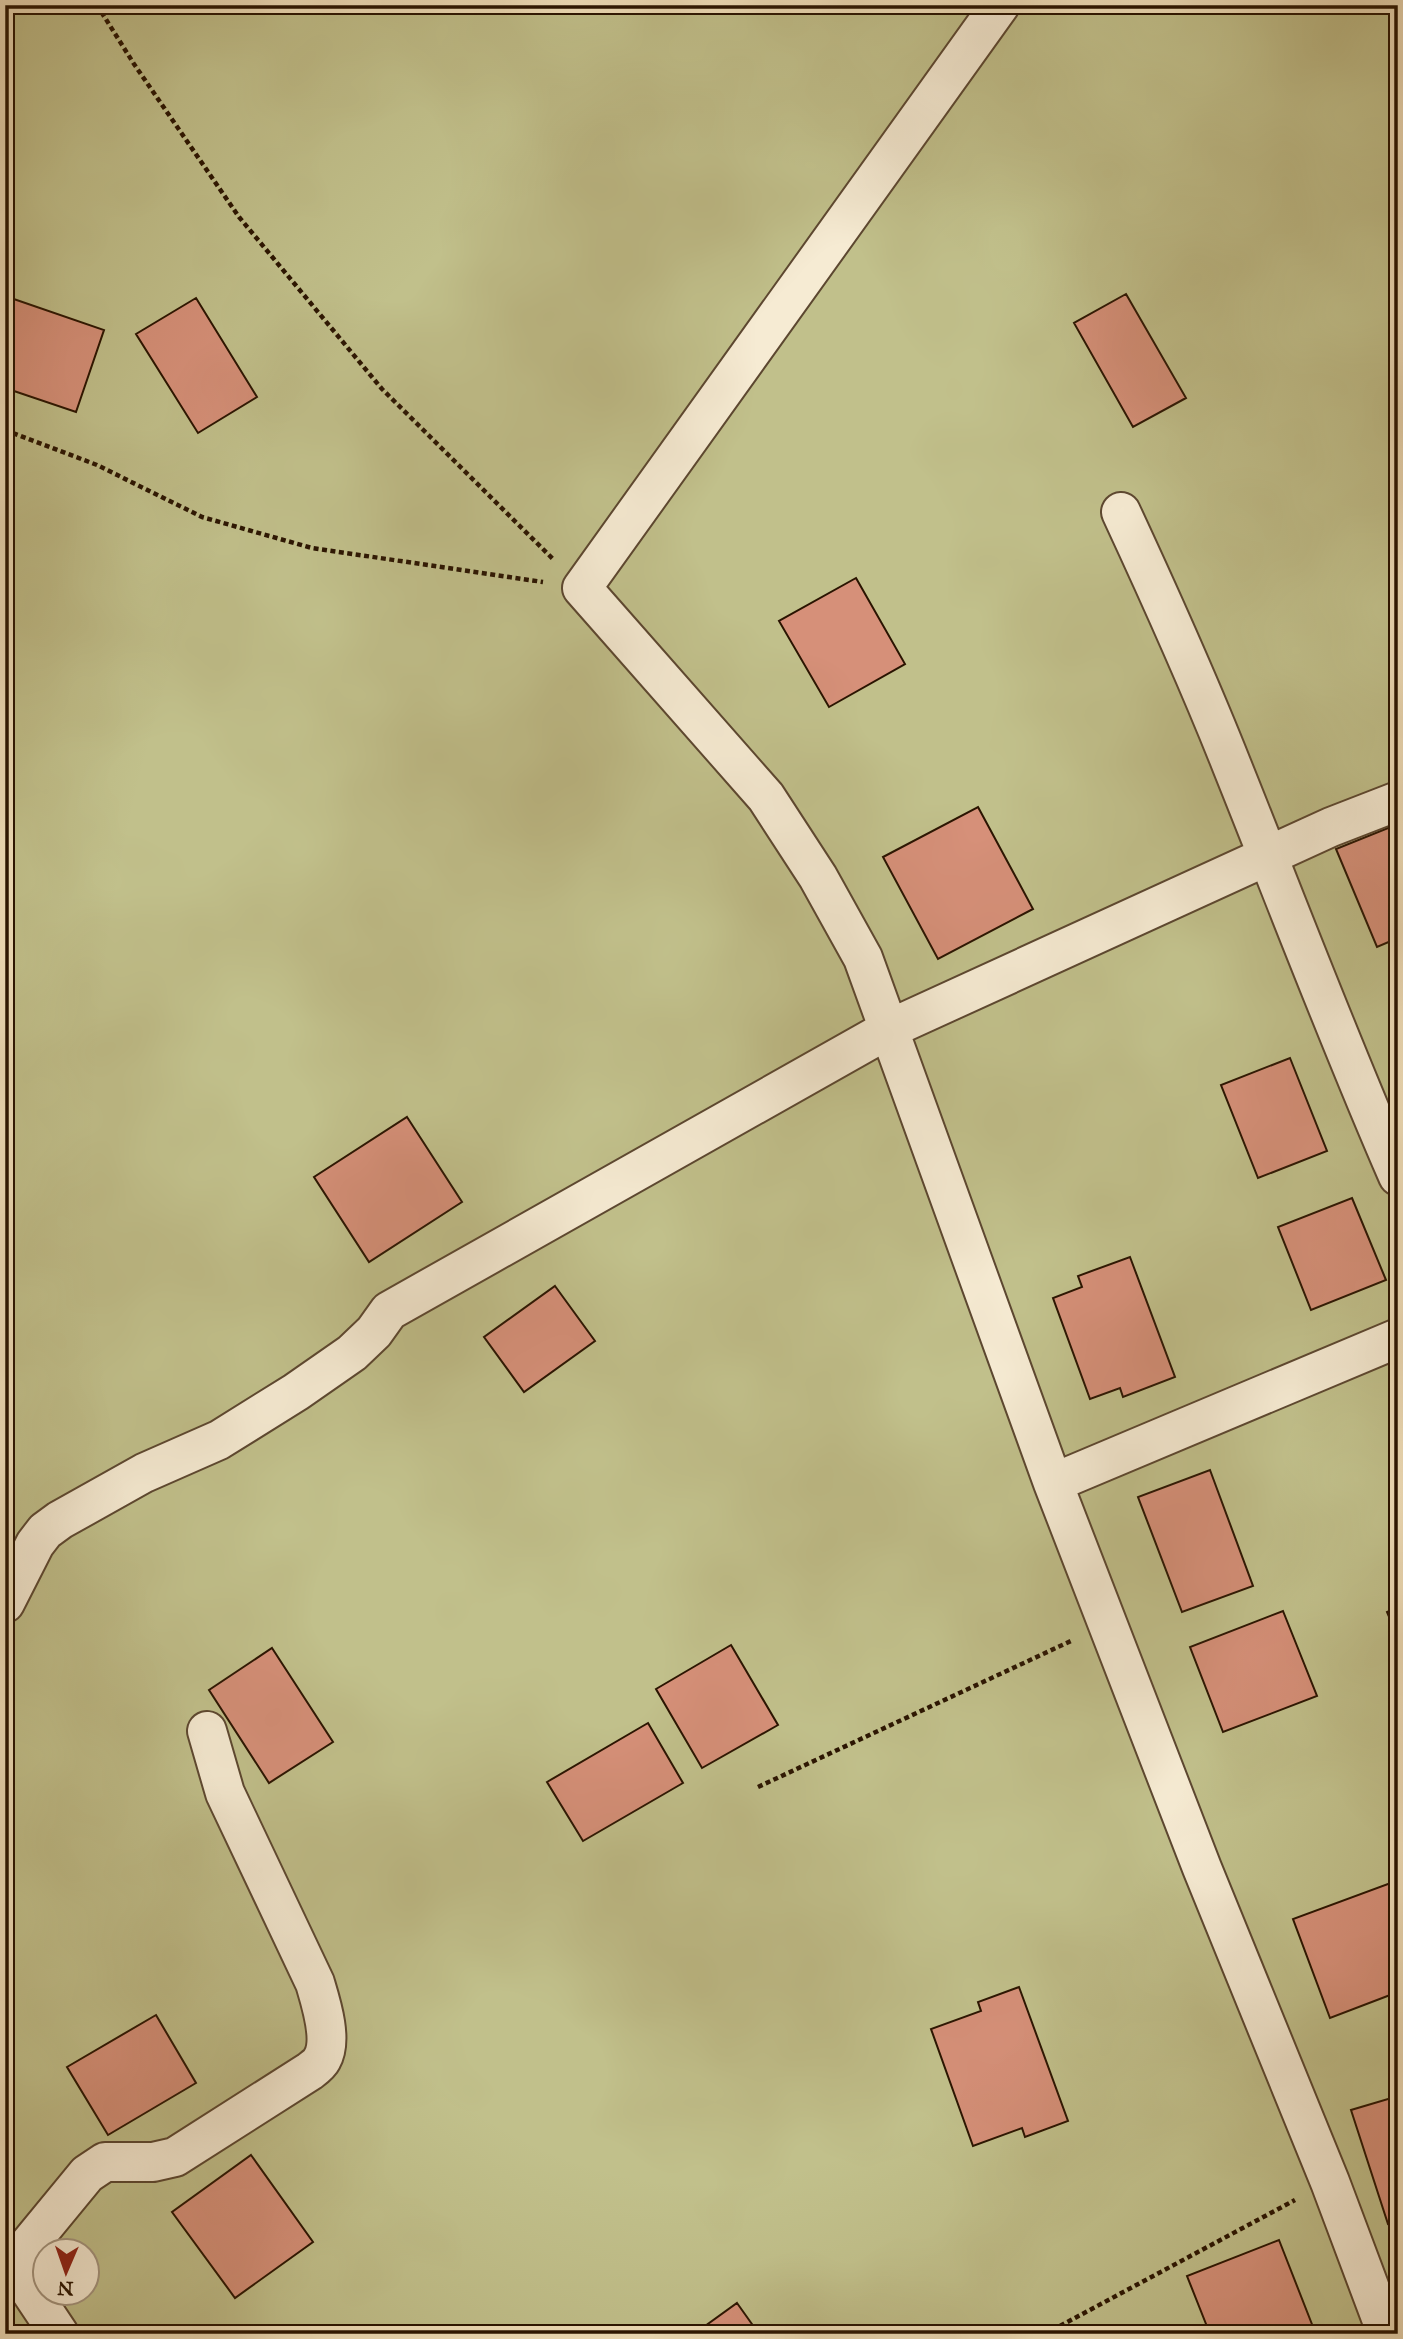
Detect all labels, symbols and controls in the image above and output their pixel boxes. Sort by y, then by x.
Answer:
north arrow [32,2238,102,2308]
text: N [57,2277,74,2300]

